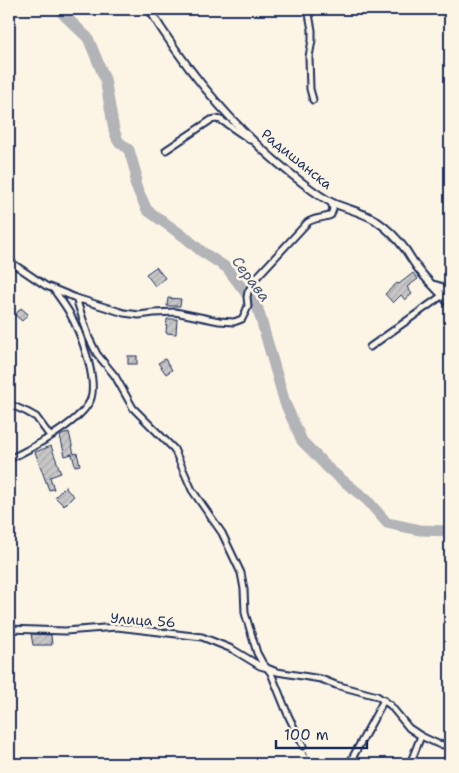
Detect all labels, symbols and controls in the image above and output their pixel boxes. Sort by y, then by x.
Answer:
street label: Радишанска [258,125,336,193]
water label: Серава [227,252,275,306]
street label: Улица 56 [110,609,176,631]
scale bar [276,718,368,750]
text: 100 m [284,725,329,745]

